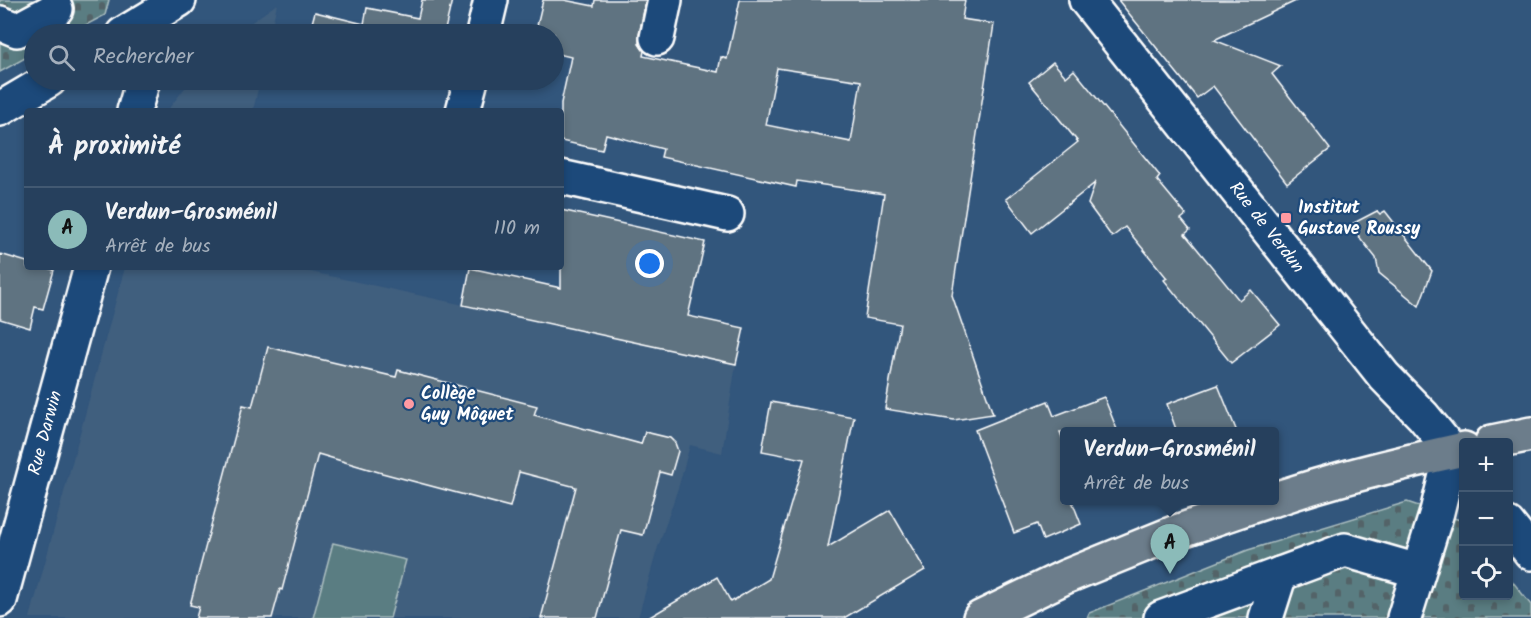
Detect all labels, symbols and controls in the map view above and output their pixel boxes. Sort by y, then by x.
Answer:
search box [24,24,564,90]
text: Rechercher [93,40,193,75]
icon: search [45,41,78,74]
text: À proximité [48,126,180,168]
street label: Rue de Verdun [1221,176,1311,280]
place label: Institut Gustave Roussy [1298,194,1421,244]
text: Verdun–Grosménil [105,196,277,231]
marker: Institut Gustave Roussy [1279,211,1293,225]
text: A [61,213,74,245]
text: 110 m [494,213,540,245]
text: Arrêt de bus [105,231,211,263]
your location [635,249,664,278]
place label: Collège Guy Môquet [421,380,514,430]
street label: Rue Darwin [21,387,71,479]
marker: Collège Guy Môquet [402,397,416,411]
popup [1060,427,1279,505]
text: Verdun–Grosménil [1083,433,1256,468]
map controls [1459,438,1513,600]
button: + [1459,438,1513,492]
text: Arrêt de bus [1083,468,1189,500]
button: − [1459,492,1513,546]
pin: A [1150,524,1190,574]
button: locate [1459,546,1513,600]

